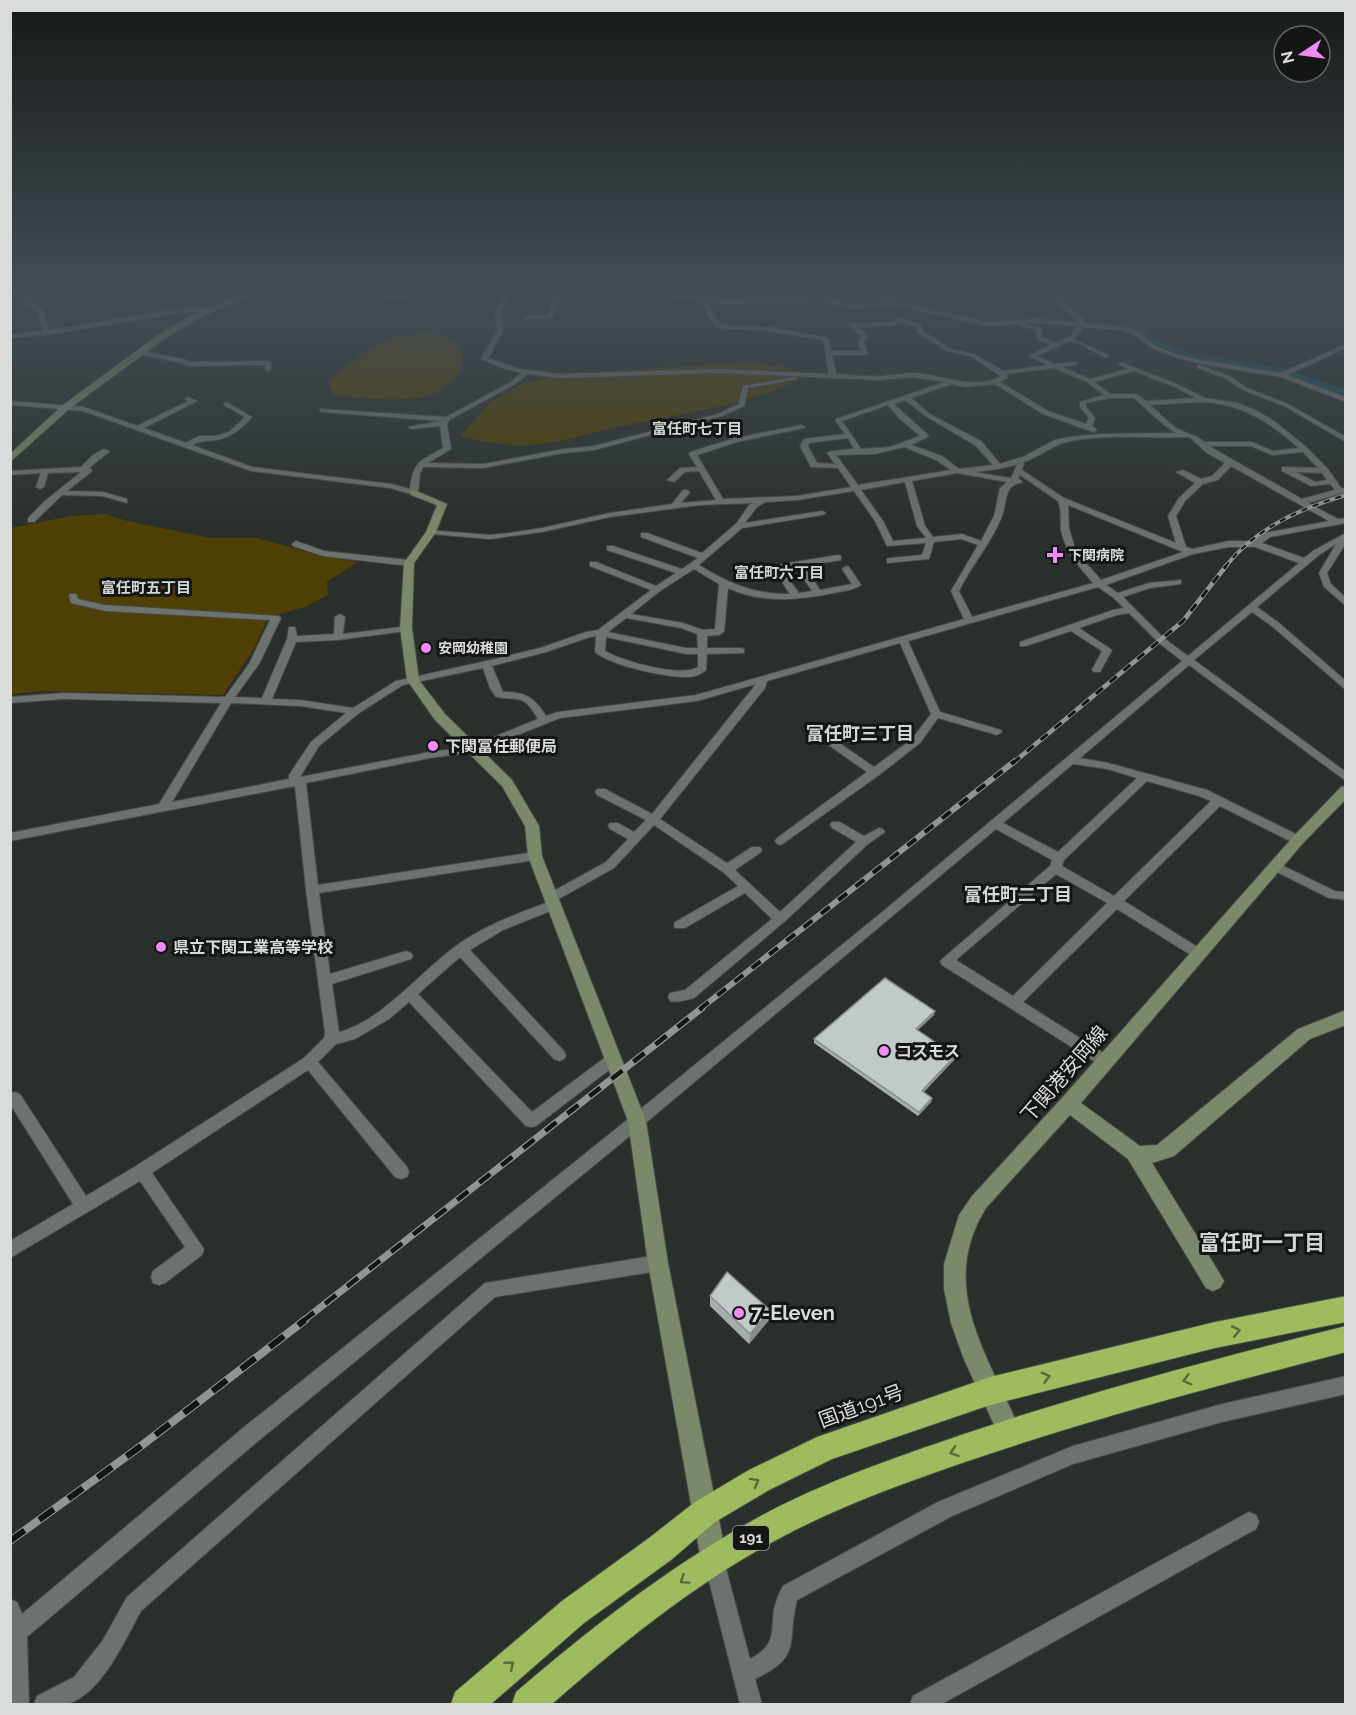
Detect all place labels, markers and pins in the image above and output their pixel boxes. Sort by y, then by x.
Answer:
marker: 下関病院 [1046,546,1064,564]
place label: 下関病院 [1068,547,1124,563]
place label: 安岡幼稚園 [438,640,508,656]
marker: 安岡幼稚園 [419,641,433,655]
place label: 下関冨任郵便局 [445,737,557,756]
marker: 下関冨任郵便局 [426,739,440,753]
place label: 県立下関工業高等学校 [173,938,333,957]
marker: 県立下関工業高等学校 [154,940,168,954]
place label: コスモス [896,1042,960,1061]
marker: コスモス [877,1044,891,1058]
place label: 7-Eleven [751,1301,835,1325]
marker: 7-Eleven [732,1306,746,1320]

